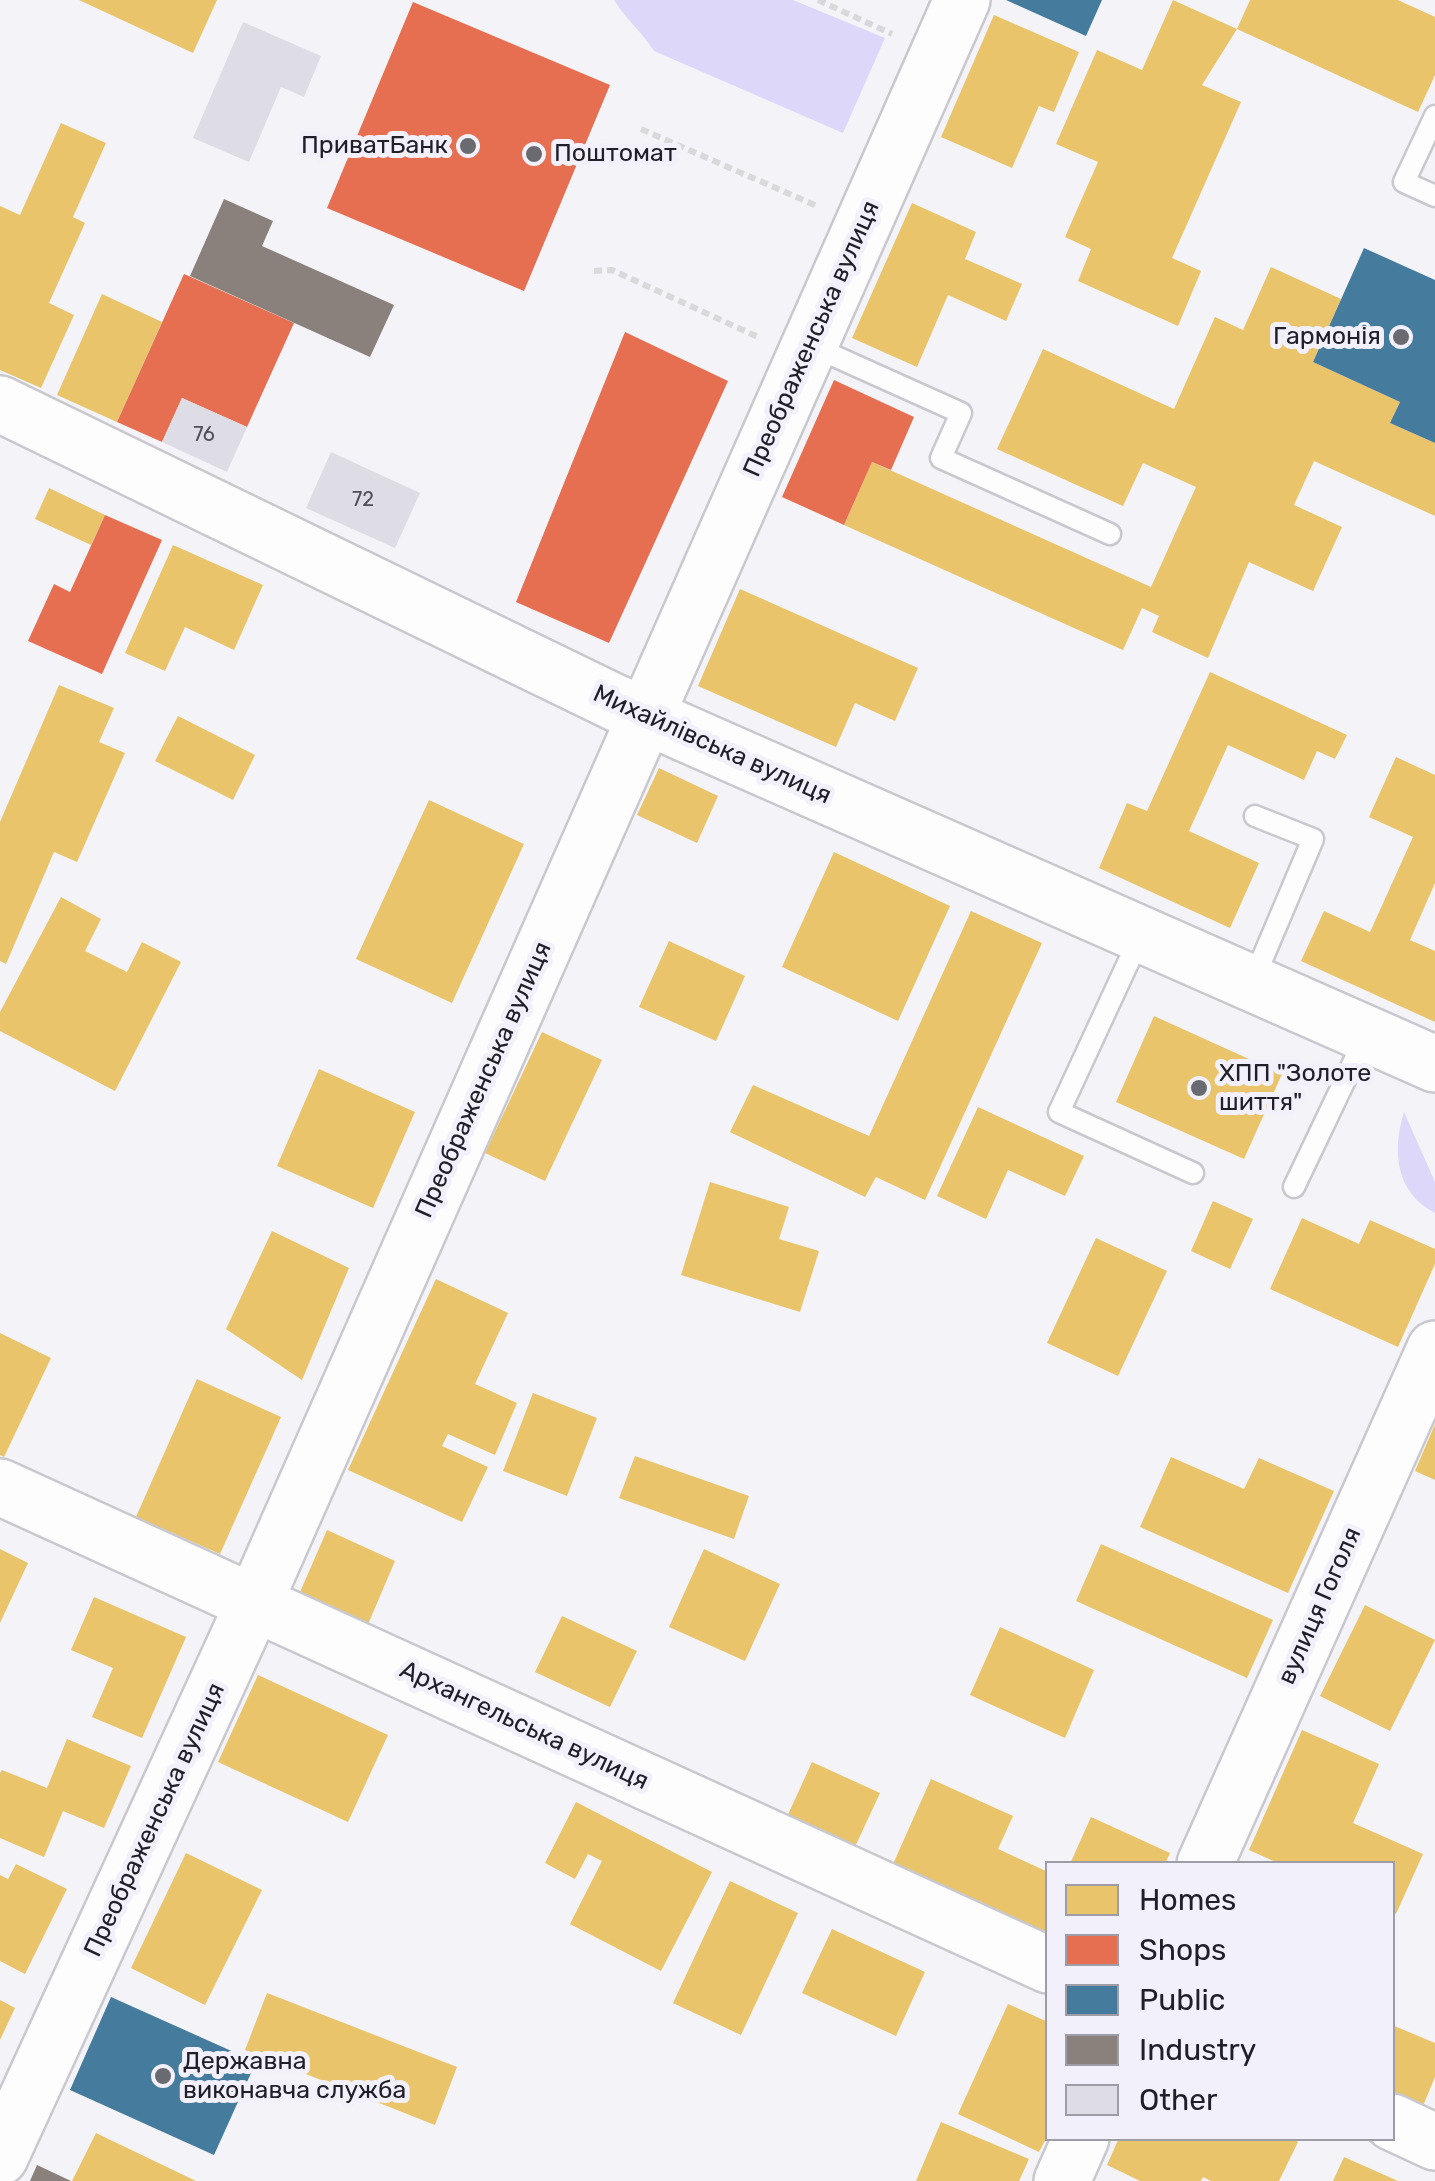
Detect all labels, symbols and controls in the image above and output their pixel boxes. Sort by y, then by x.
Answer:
place label: ПриватБанк [301,131,448,161]
marker: ПриватБанк [457,135,479,157]
place label: Поштомат [554,139,677,169]
marker: Поштомат [523,143,545,165]
street label: Преображенська вулиця [738,196,886,482]
place label: Гармонія [1273,322,1381,352]
marker: Гармонія [1390,326,1412,348]
house number: 76 [193,423,215,447]
house number: 72 [352,488,374,512]
street label: Михайлівська вулиця [588,679,836,811]
street label: Преображенська вулиця [410,937,558,1223]
place label: ХПП "Золоте шиття" [1219,1059,1371,1118]
marker: ХПП "Золоте шиття" [1188,1077,1210,1099]
street label: вулиця Гоголя [1272,1523,1368,1689]
street label: Архангельська вулиця [395,1655,653,1797]
street label: Преображенська вулиця [78,1678,232,1962]
legend [1045,1861,1395,2141]
text: Homes [1139,1882,1236,1918]
text: Shops [1139,1932,1226,1968]
text: Public [1139,1982,1225,2018]
text: Industry [1139,2032,1256,2068]
place label: Державна виконавча служба [183,2047,406,2106]
marker: Державна виконавча служба [152,2065,174,2087]
text: Other [1139,2082,1218,2118]

